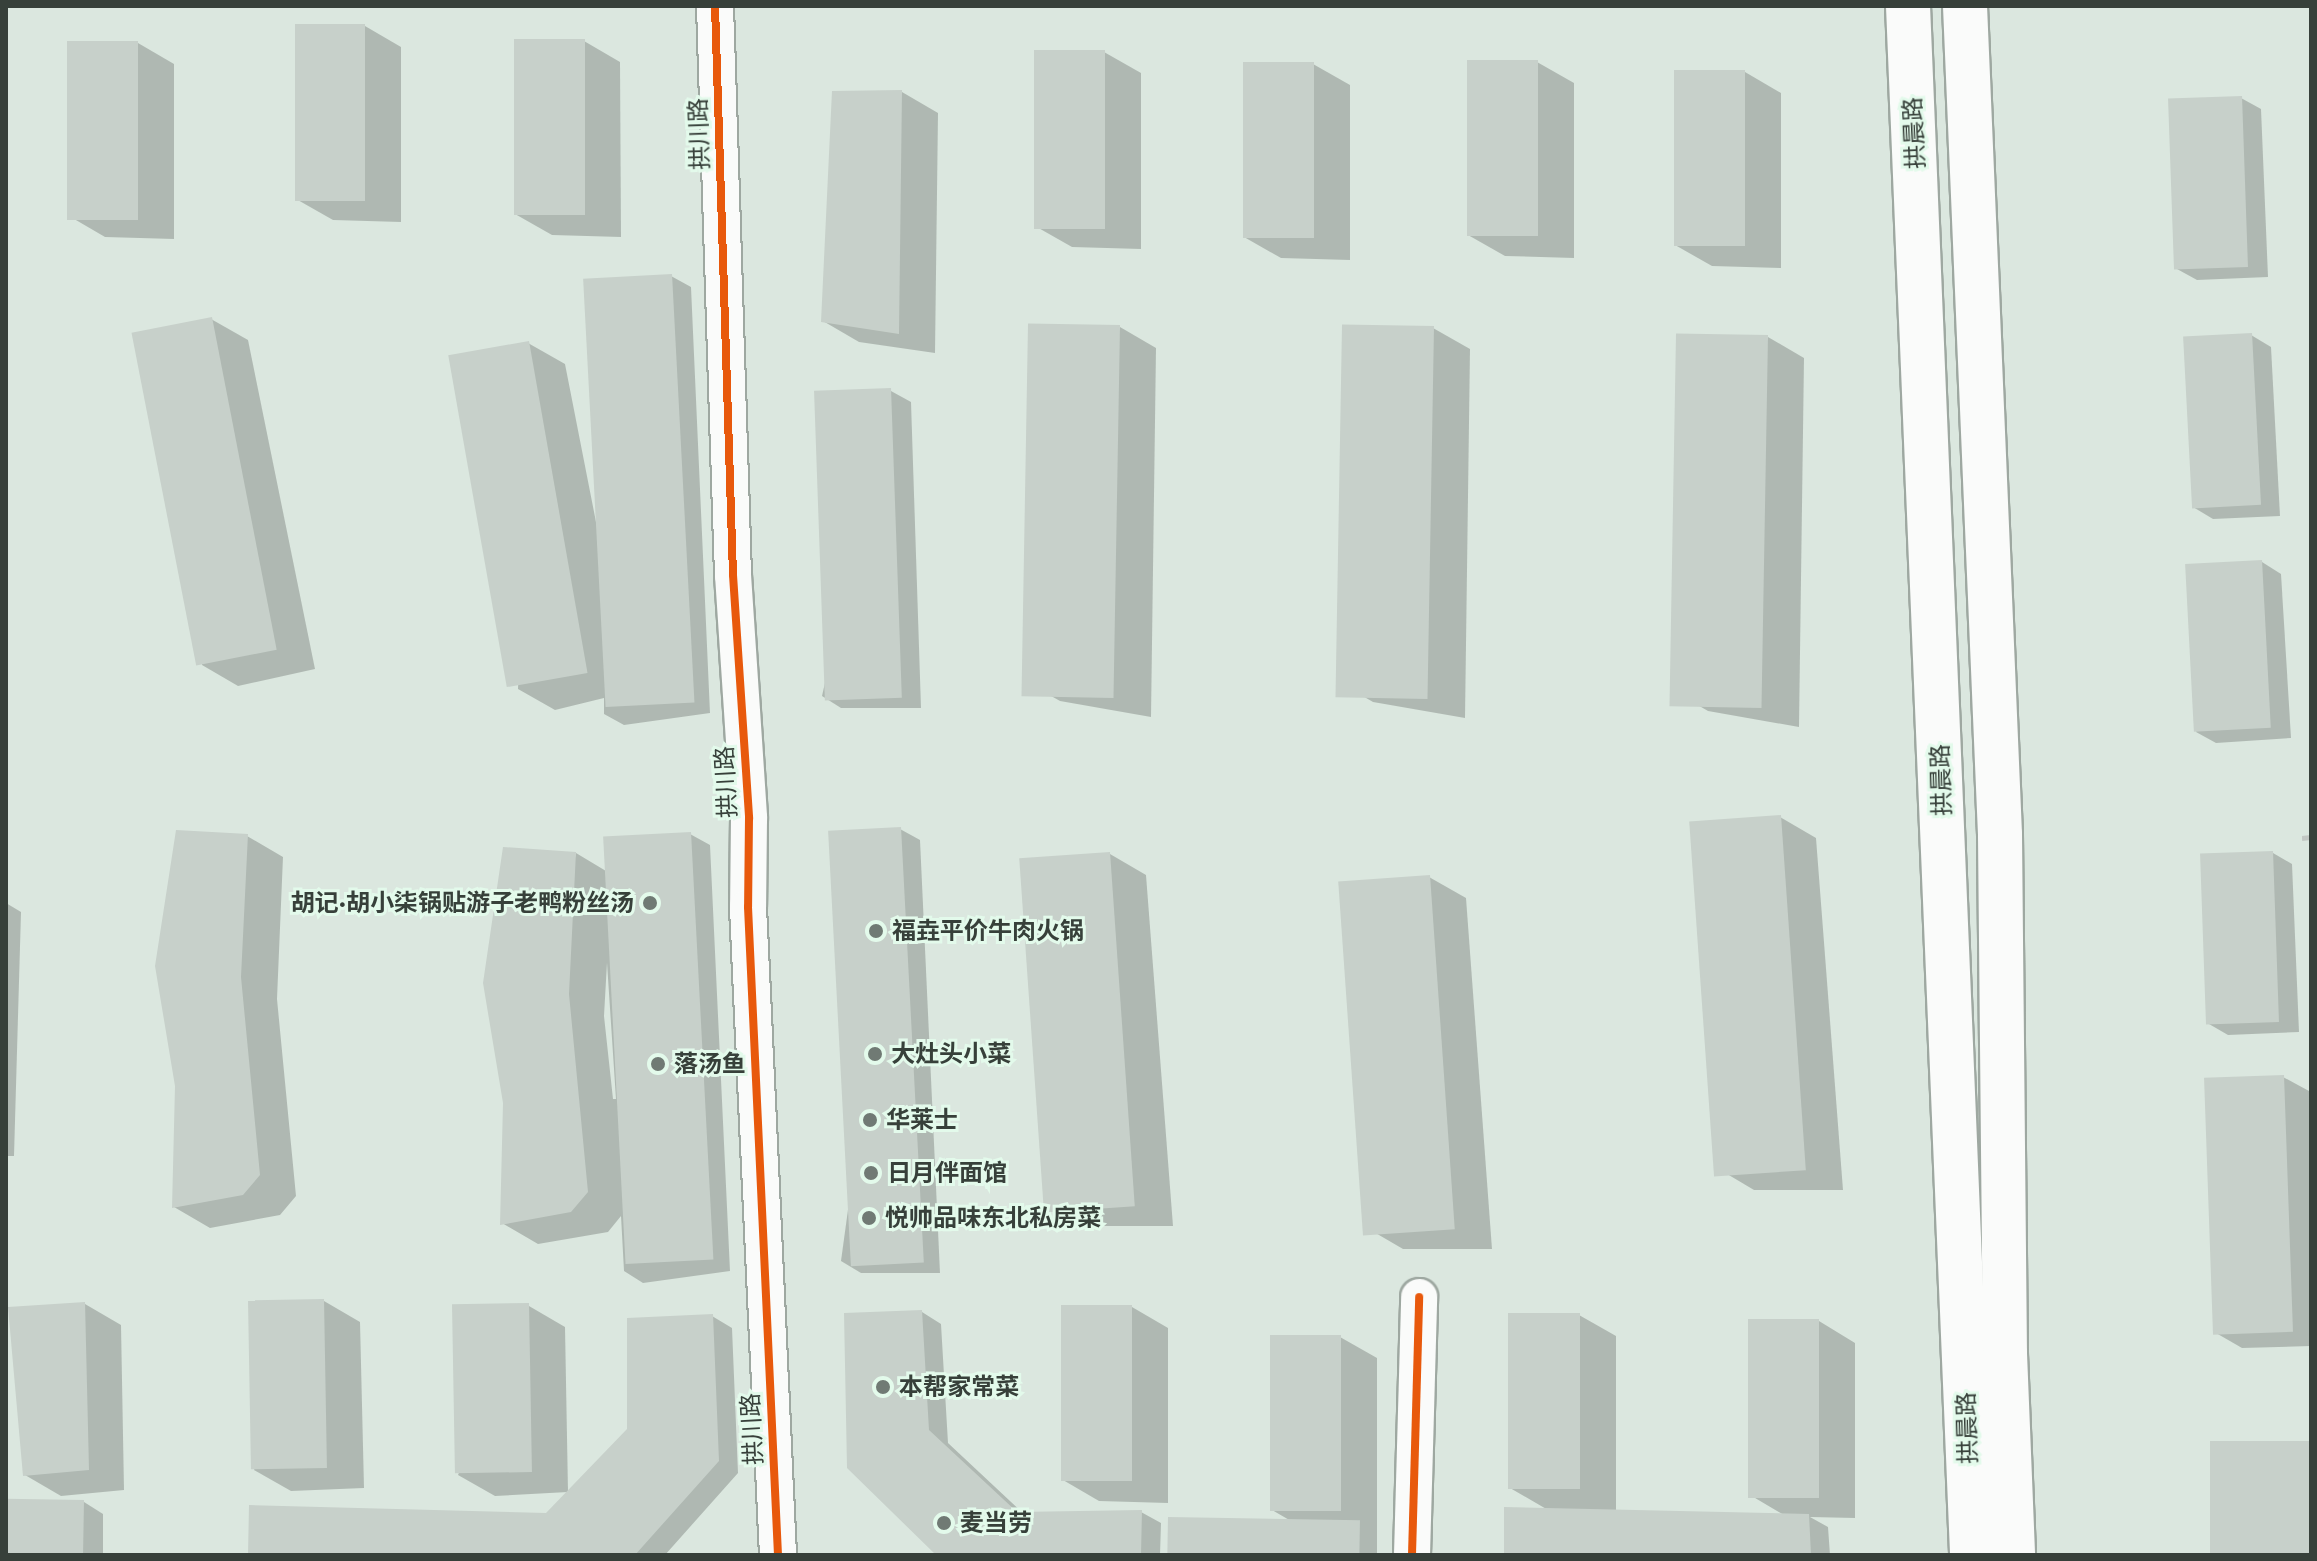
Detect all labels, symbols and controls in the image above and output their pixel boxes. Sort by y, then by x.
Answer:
street label: 拱晨路 [1898,96,1930,170]
street label: 拱川路 [683,98,715,170]
street label: 拱晨路 [1925,744,1957,816]
street label: 拱川路 [710,745,742,819]
place label: 胡记·胡小柒锅贴游子老鸭粉丝汤 [291,889,634,917]
marker: 胡记·胡小柒锅贴游子老鸭粉丝汤 [641,894,659,912]
place label: 福垚平价牛肉火锅 [892,917,1084,945]
marker: 福垚平价牛肉火锅 [867,922,885,940]
place label: 大灶头小菜 [891,1040,1011,1068]
marker: 大灶头小菜 [866,1045,884,1063]
place label: 落汤鱼 [674,1050,746,1078]
marker: 落汤鱼 [649,1055,667,1073]
place label: 华莱士 [886,1106,958,1134]
marker: 华莱士 [861,1111,879,1129]
place label: 日月伴面馆 [887,1159,1007,1187]
marker: 日月伴面馆 [862,1164,880,1182]
place label: 悦帅品味东北私房菜 [885,1204,1101,1232]
marker: 悦帅品味东北私房菜 [860,1209,878,1227]
place label: 本帮家常菜 [899,1373,1019,1401]
marker: 本帮家常菜 [874,1378,892,1396]
street label: 拱川路 [736,1392,768,1466]
street label: 拱晨路 [1951,1392,1983,1464]
place label: 麦当劳 [960,1509,1032,1537]
marker: 麦当劳 [935,1514,953,1532]

